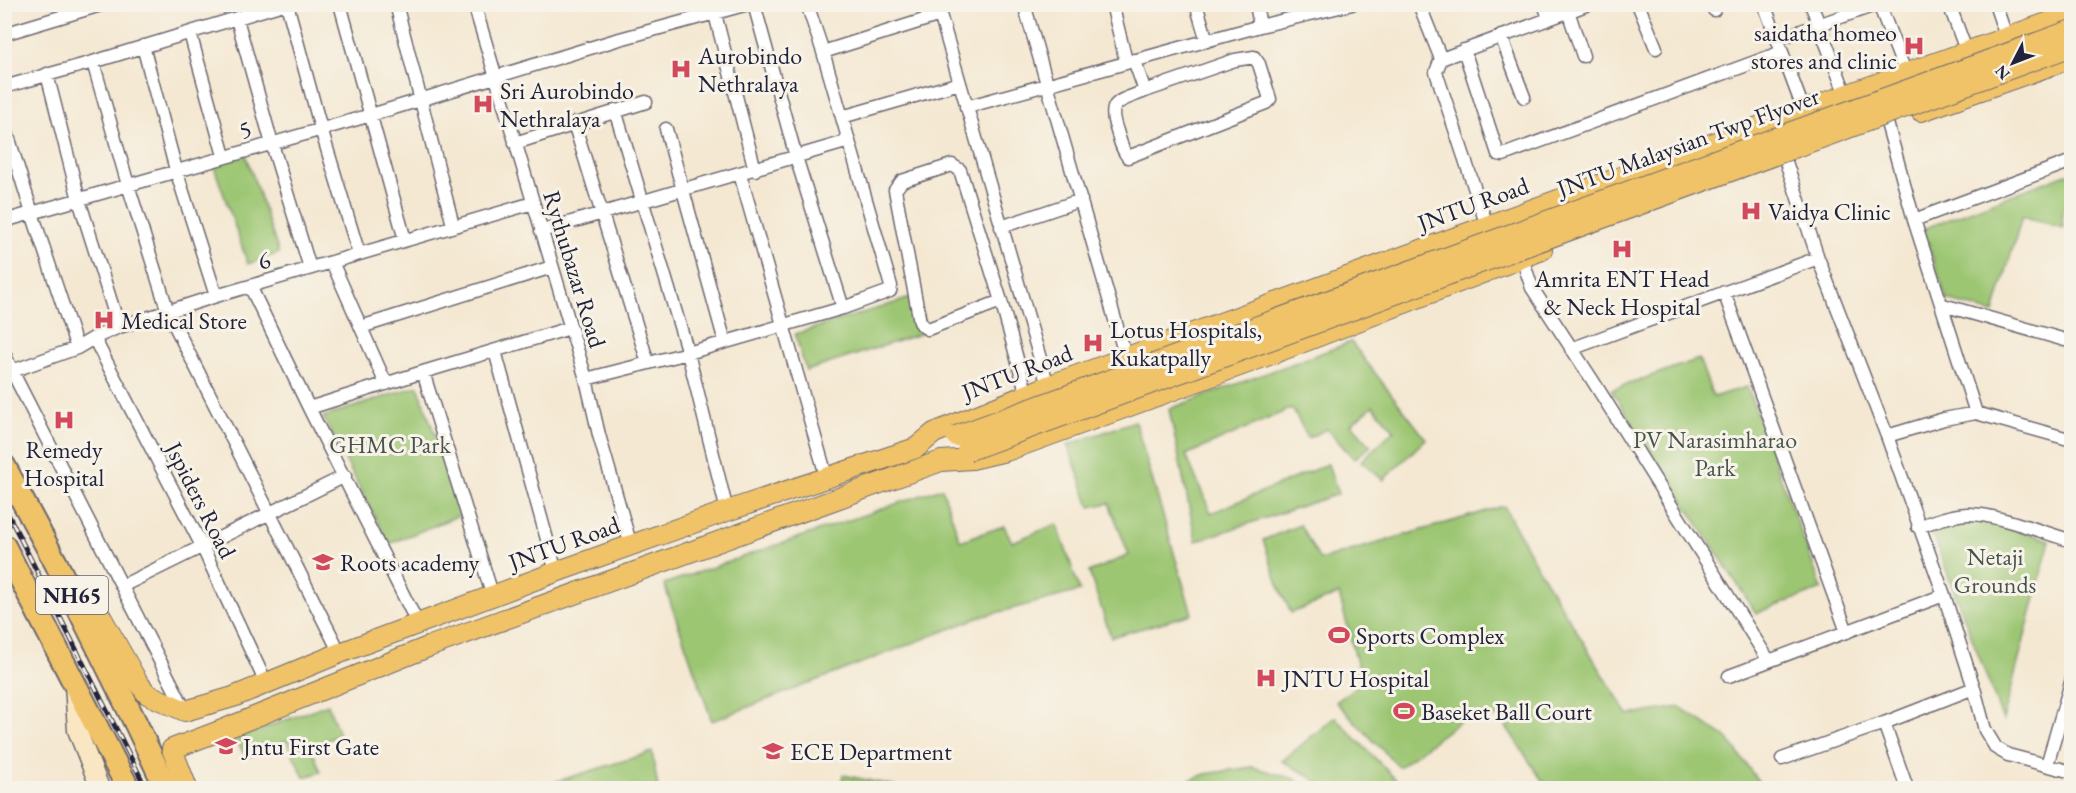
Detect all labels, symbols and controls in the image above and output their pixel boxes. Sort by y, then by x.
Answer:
place label: saidatha homeo stores and clinic [1751,17,1897,76]
north arrow [1983,33,2043,93]
hospital icon: saidatha homeo stores and clinic [1902,34,1926,58]
place label: Aurobindo Nethralaya [697,40,802,99]
hospital icon: Aurobindo Nethralaya [669,57,693,81]
text: N [1990,61,2014,85]
place label: Sri Aurobindo Nethralaya [500,75,634,134]
street label: JNTU Malaysian Twp Flyover [1551,80,1823,205]
hospital icon: Sri Aurobindo Nethralaya [471,92,495,116]
street label: 5 [235,113,255,145]
street label: JNTU Road [1411,169,1534,239]
street label: Rythubazar Road [536,187,614,352]
place label: Vaidya Clinic [1768,196,1891,227]
hospital icon: Vaidya Clinic [1739,199,1763,223]
hospital icon: Amrita ENT Head & Neck Hospital [1610,237,1634,261]
street label: 6 [254,244,274,276]
place label: Amrita ENT Head & Neck Hospital [1533,263,1710,322]
place label: Medical Store [121,305,247,336]
hospital icon: Medical Store [92,308,116,332]
place label: Lotus Hospitals, Kukatpally [1110,314,1262,373]
hospital icon: Lotus Hospitals, Kukatpally [1081,331,1105,355]
street label: JNTU Road [955,336,1077,408]
hospital icon: Remedy Hospital [52,408,76,432]
park label: PV Narasimharao Park [1633,424,1797,483]
park label: GHMC Park [329,429,451,460]
place label: Remedy Hospital [24,434,104,493]
street label: Jspiders Road [158,435,244,564]
street label: JNTU Road [502,508,625,578]
park label: Netaji Grounds [1954,541,2036,600]
place label: Roots academy [340,547,480,578]
school or university icon: Roots academy [311,550,335,574]
road number: NH65 [36,576,108,614]
place label: Sports Complex [1356,620,1505,651]
sports icon: Sports Complex [1327,623,1351,647]
place label: JNTU Hospital [1281,663,1429,694]
hospital icon: JNTU Hospital [1254,666,1278,690]
place label: Baseket Ball Court [1421,696,1592,727]
sports icon: Baseket Ball Court [1392,699,1416,723]
place label: Jntu First Gate [241,731,379,762]
school or university icon: Jntu First Gate [214,734,238,758]
place label: ECE Department [790,736,952,767]
school or university icon: ECE Department [761,739,785,763]

